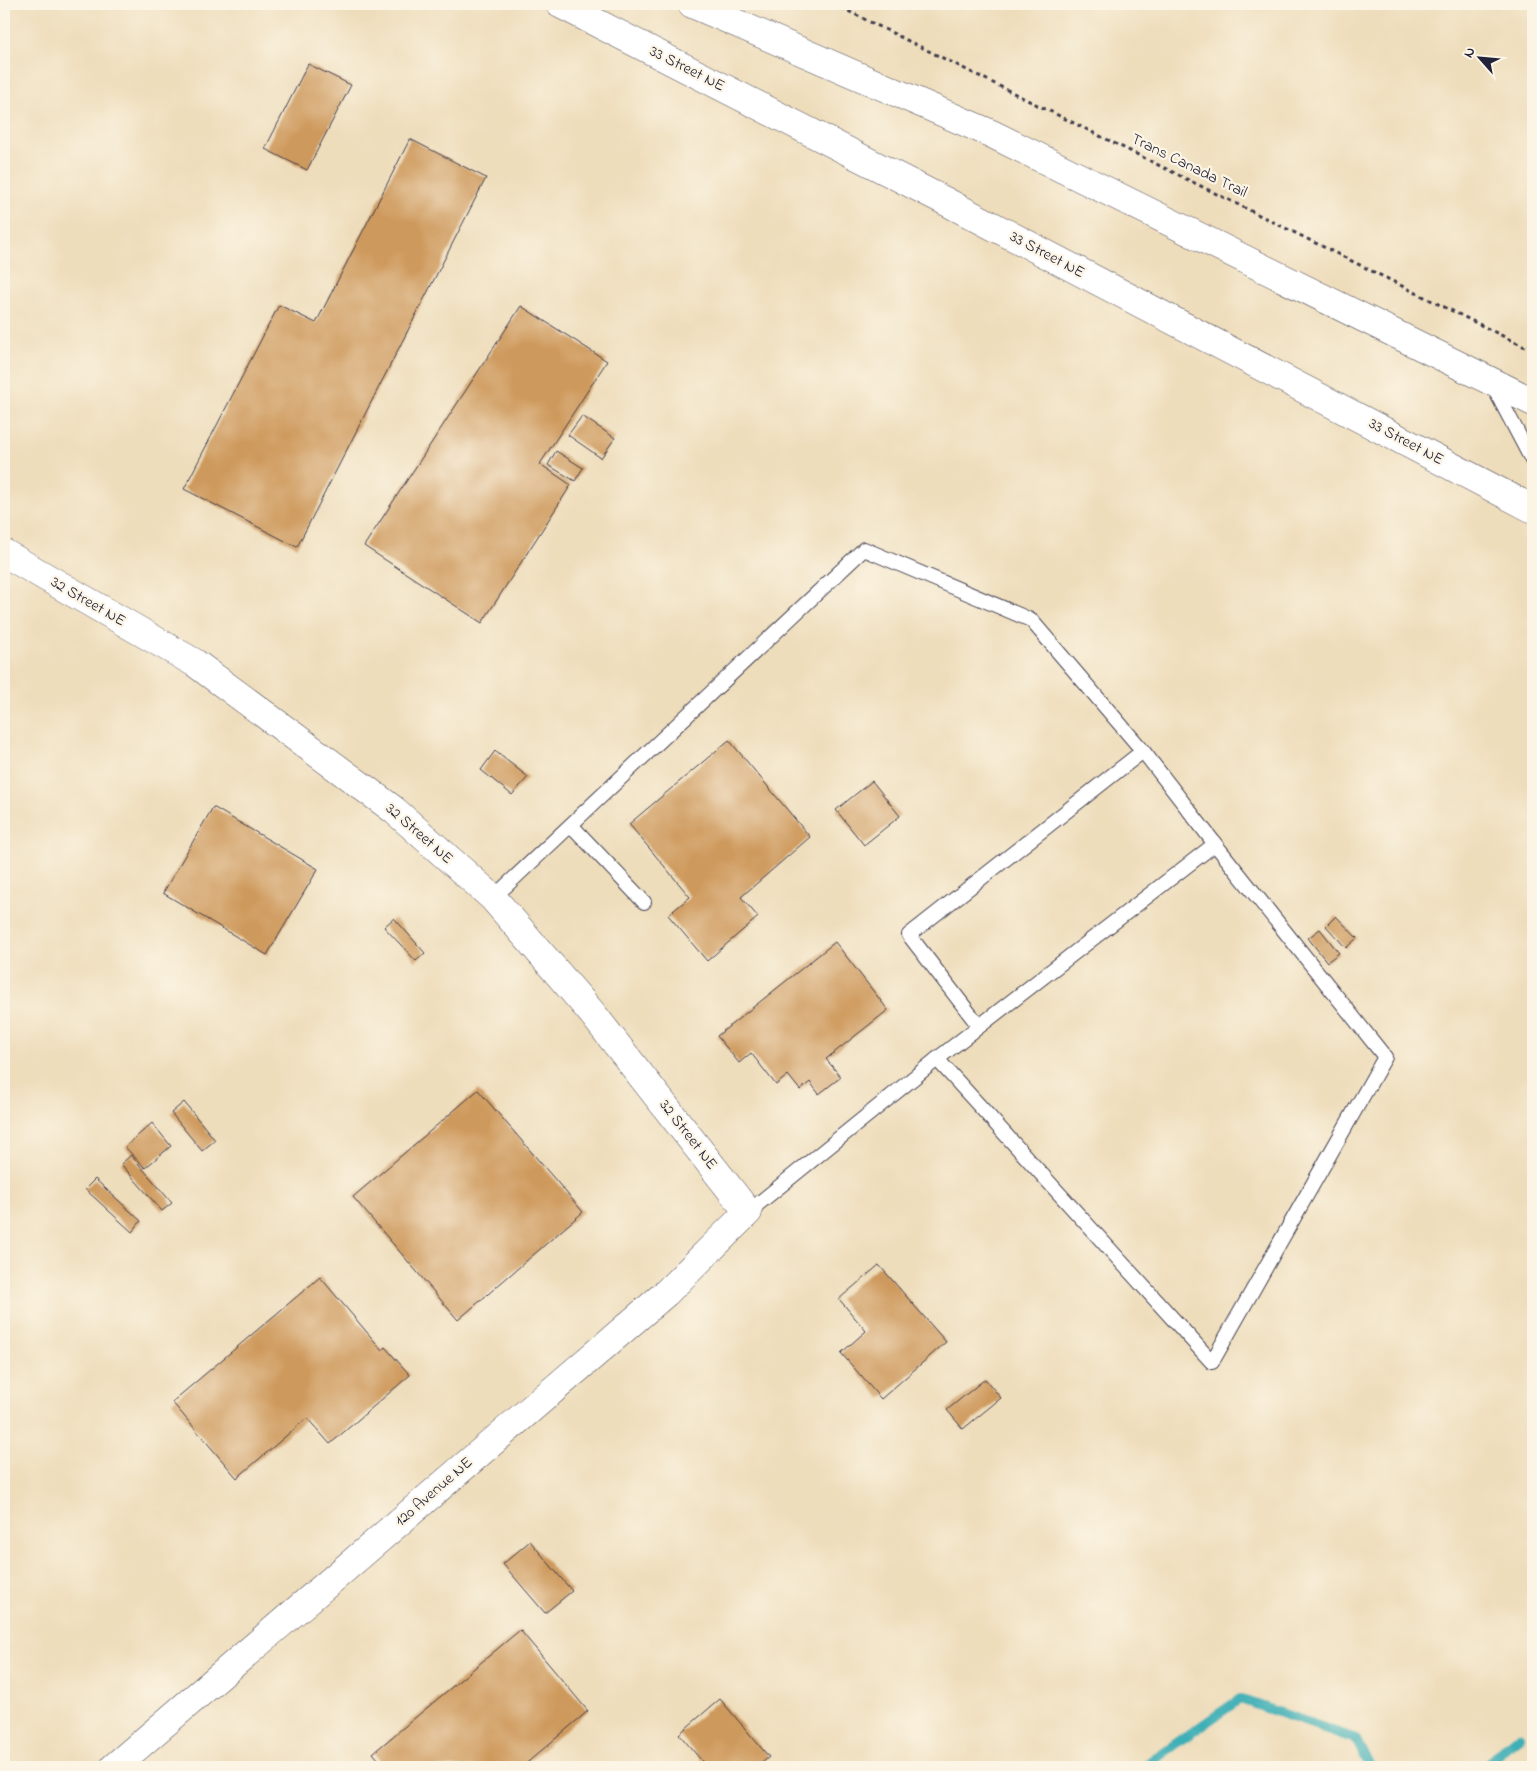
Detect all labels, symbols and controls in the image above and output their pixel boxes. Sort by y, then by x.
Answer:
north arrow [1454,32,1504,82]
street label: 33 Street NE [645,40,729,98]
text: N [1458,44,1481,62]
street label: Trans Canada Trail [1127,127,1251,205]
street label: 33 Street NE [1005,225,1089,285]
street label: 33 Street NE [1364,412,1448,472]
street label: 32 Street NE [46,571,130,633]
street label: 32 Street NE [380,798,458,870]
street label: 32 Street NE [653,1095,723,1175]
street label: 120 Avenue NE [390,1451,478,1533]

